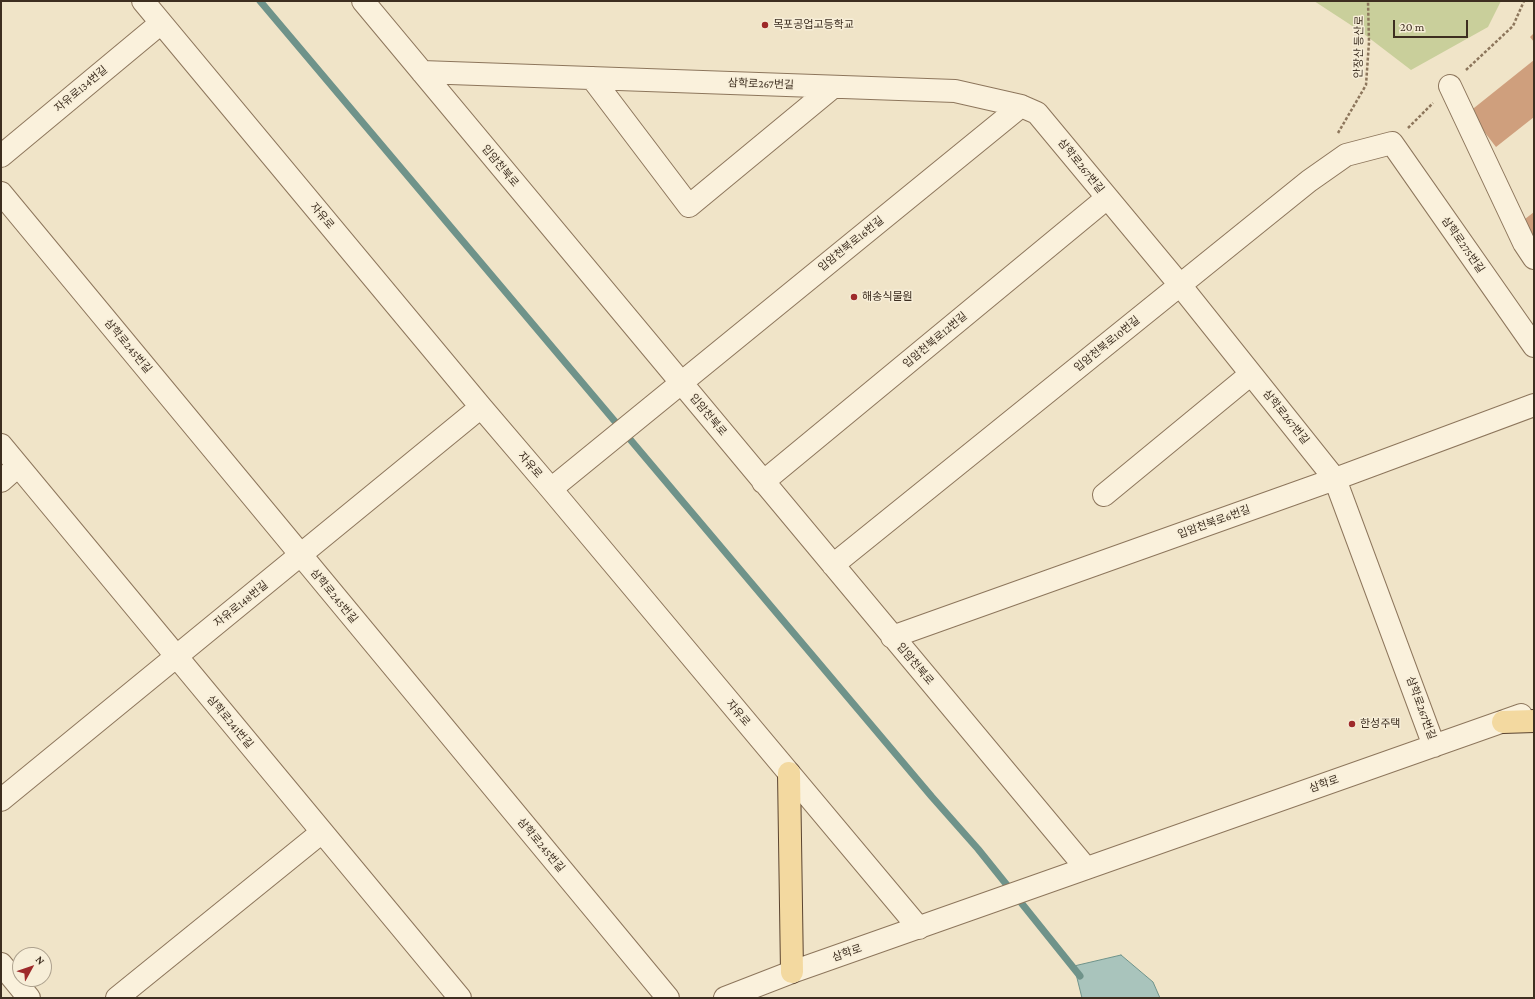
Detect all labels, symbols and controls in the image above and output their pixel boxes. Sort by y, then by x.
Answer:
scale bar [1395,12,1470,38]
street label: 안장산 등산로 [1352,15,1366,79]
place label: 목포공업고등학교 [773,18,854,32]
marker: 목포공업고등학교 [760,20,770,30]
text: 20 m [1400,20,1424,34]
street label: 자유로134번길 [52,63,110,115]
street label: 삼학로267번길 [728,76,794,92]
street label: 삼학로267번길 [1055,136,1107,196]
street label: 입암천북로 [479,142,521,190]
street label: 자유로 [307,200,337,232]
street label: 입암천북로16번길 [816,214,886,274]
street label: 삼학로275번길 [1439,214,1487,276]
place label: 해송식물원 [862,290,913,304]
marker: 해송식물원 [849,292,859,302]
street label: 입암천북로12번길 [900,309,970,371]
street label: 입암천북로10번길 [1071,313,1143,375]
street label: 삼학로245번길 [102,316,154,376]
street label: 삼학로267번길 [1260,387,1312,447]
street label: 입암천북로 [687,391,729,439]
street label: 자유로 [515,449,545,481]
street label: 입암천북로6번길 [1176,503,1252,541]
street label: 삼학로245번길 [308,566,360,626]
street label: 자유로148번길 [211,578,271,630]
street label: 입암천북로 [894,640,936,688]
street label: 삼학로267번길 [1403,675,1439,741]
street label: 삼학로241번길 [204,693,256,751]
street label: 자유로 [723,697,753,729]
place label: 한성주택 [1360,717,1400,731]
marker: 한성주택 [1347,719,1357,729]
street label: 삼학로 [1307,773,1341,795]
street label: 삼학로245번길 [515,815,567,875]
street label: 삼학로 [830,942,864,964]
north arrow [12,947,52,987]
text: N [33,953,47,967]

